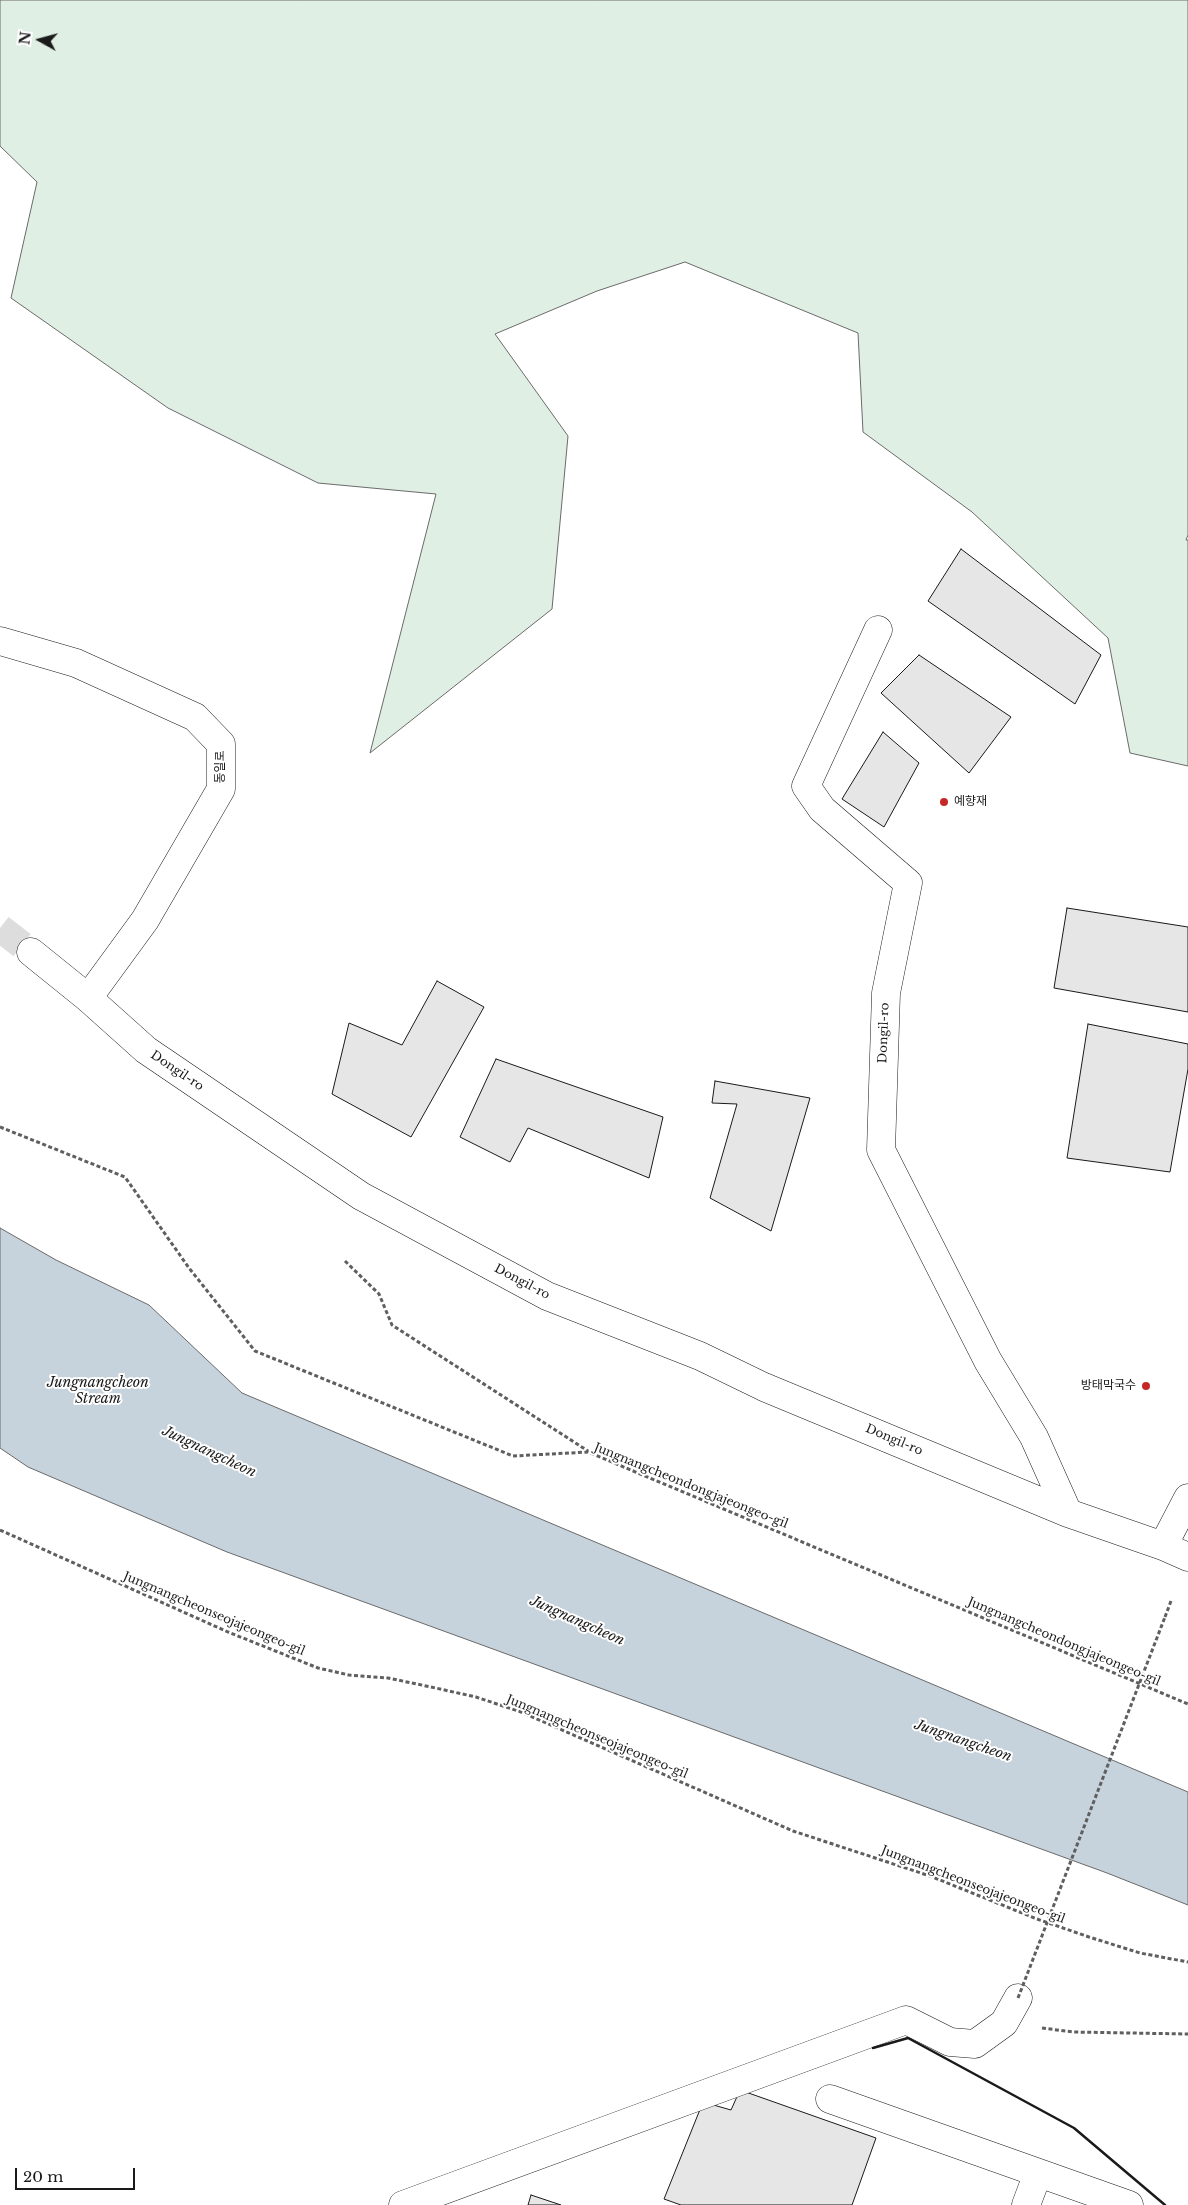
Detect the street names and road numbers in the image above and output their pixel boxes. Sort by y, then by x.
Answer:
street label: 동일로 [214,750,228,784]
street label: Dongil-ro [876,1002,892,1064]
street label: Dongil-ro [148,1048,206,1094]
street label: Dongil-ro [492,1261,552,1303]
street label: Dongil-ro [863,1421,925,1459]
street label: Jungnangcheondongjajeongeo-gil [592,1440,790,1532]
street label: Jungnangcheonseojajeongeo-gil [121,1569,307,1659]
street label: Jungnangcheondongjajeongeo-gil [965,1595,1163,1689]
street label: Jungnangcheonseojajeongeo-gil [504,1692,690,1782]
street label: Jungnangcheonseojajeongeo-gil [879,1843,1067,1927]

